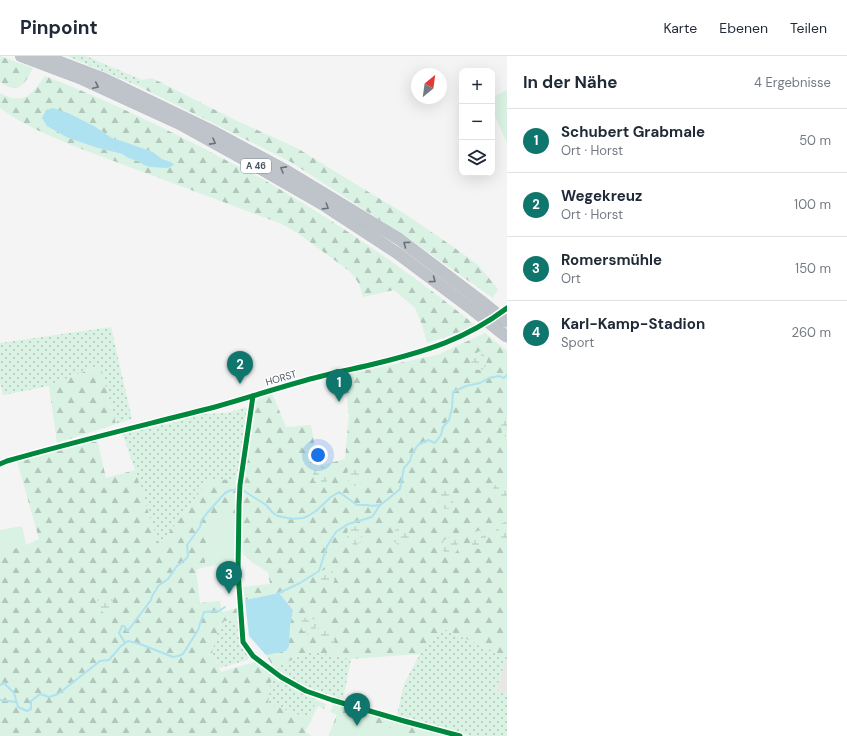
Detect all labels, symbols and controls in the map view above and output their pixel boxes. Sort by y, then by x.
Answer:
text: Pinpoint [20,15,98,40]
text: Karte [663,19,697,37]
text: Ebenen [719,19,768,37]
text: Teilen [790,19,827,37]
north arrow [411,68,447,104]
map controls [459,68,495,176]
button: + [459,68,495,104]
text: In der Nähe [523,71,618,93]
text: 4 Ergebnisse [754,74,831,91]
one-way arrow [92,81,99,89]
button: − [459,104,495,140]
text: Schubert Grabmale [561,122,705,142]
text: 1 [534,132,538,149]
text: 50 m [799,132,831,149]
one-way arrow [209,138,216,145]
button: layers [459,140,495,176]
text: Ort · Horst [561,142,623,159]
road number: A 46 [241,159,271,173]
one-way arrow [279,166,287,174]
text: Wegekreuz [561,186,642,206]
text: 2 [532,196,540,213]
text: 100 m [794,196,831,213]
one-way arrow [322,202,329,210]
text: Ort · Horst [561,206,623,223]
one-way arrow [403,242,410,249]
text: Romersmühle [561,250,662,270]
text: 3 [532,260,540,277]
text: 150 m [795,260,831,277]
text: Ort [561,270,581,287]
one-way arrow [429,275,436,282]
text: Karl-Kamp-Stadion [561,314,705,334]
text: 4 [532,324,540,341]
text: 260 m [791,324,831,341]
text: Sport [561,334,594,351]
pin: 2 [227,351,253,384]
street label: HORST [264,367,298,389]
pin: 1 [326,369,352,402]
your location [308,445,328,465]
pin: 3 [216,561,242,594]
pin: 4 [344,693,370,726]

